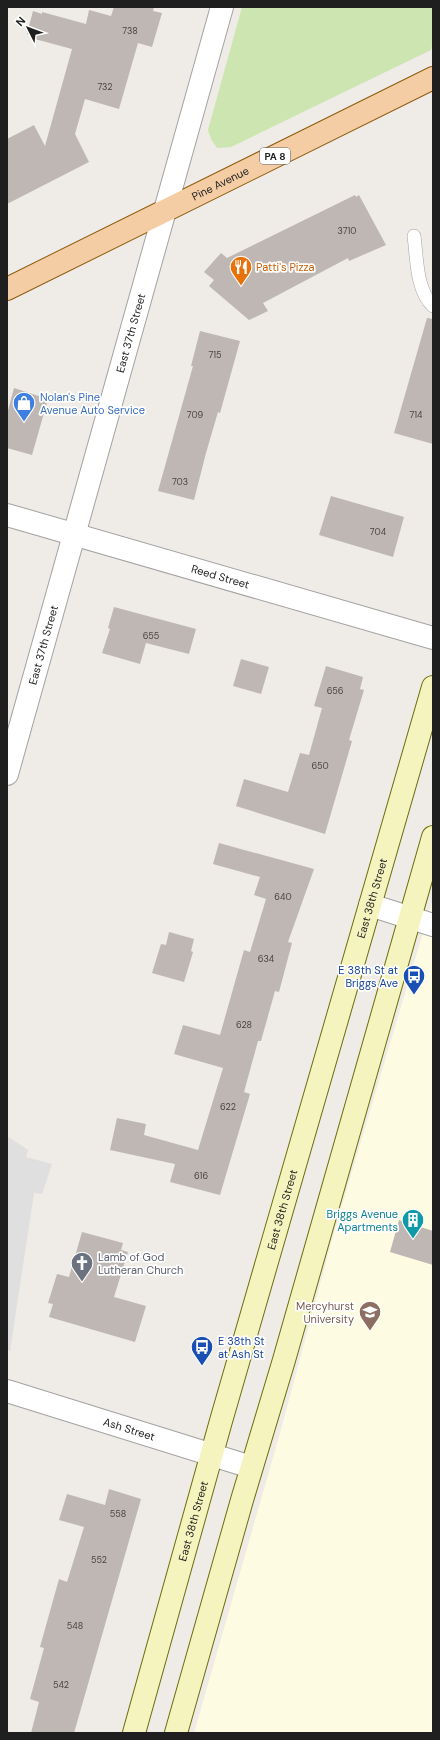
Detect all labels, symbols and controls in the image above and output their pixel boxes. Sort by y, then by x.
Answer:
north arrow [8,8,48,48]
text: N [13,14,28,29]
house number: 738 [122,25,138,37]
house number: 732 [97,81,113,93]
road number: PA 8 [260,148,290,164]
street label: Pine Avenue [189,163,251,203]
house number: 3710 [338,225,356,237]
restaurant icon: Patti's Pizza [228,254,254,287]
place label: Patti's Pizza [256,260,315,274]
street label: East 37th Street [113,292,148,374]
house number: 715 [208,349,222,361]
shop icon: Nolan's Pine Avenue Auto Service [11,390,37,423]
place label: Nolan's Pine Avenue Auto Service [40,390,145,417]
house number: 709 [187,409,204,421]
house number: 714 [409,409,423,421]
house number: 703 [172,476,188,488]
house number: 704 [370,526,387,538]
street label: Reed Street [190,562,251,592]
street label: East 37th Street [25,604,61,686]
house number: 655 [143,630,159,642]
house number: 656 [327,685,344,697]
house number: 650 [311,760,329,772]
street label: East 38th Street [354,857,390,940]
house number: 640 [274,891,292,903]
house number: 634 [258,953,275,965]
place label: E 38th St at Briggs Ave [338,963,398,990]
bus stop icon: E 38th St at Briggs Ave [401,963,427,996]
house number: 628 [236,1019,252,1031]
house number: 622 [220,1101,236,1113]
street label: East 38th Street [264,1168,300,1251]
house number: 616 [194,1170,208,1182]
place label: Briggs Avenue Apartments [327,1207,398,1234]
building icon: Briggs Avenue Apartments [400,1207,426,1240]
church icon: Lamb of God Lutheran Church [69,1250,95,1283]
place label: Lamb of God Lutheran Church [98,1250,183,1277]
place label: Mercyhurst University [296,1299,354,1326]
school or university icon: Mercyhurst University [357,1299,383,1332]
bus stop icon: E 38th St at Ash St [189,1334,215,1367]
place label: E 38th St at Ash St [218,1334,265,1361]
street label: Ash Street [102,1414,157,1444]
street label: East 38th Street [175,1479,211,1563]
house number: 558 [110,1508,126,1520]
house number: 552 [91,1554,107,1566]
house number: 548 [67,1620,83,1632]
house number: 542 [53,1679,69,1691]

